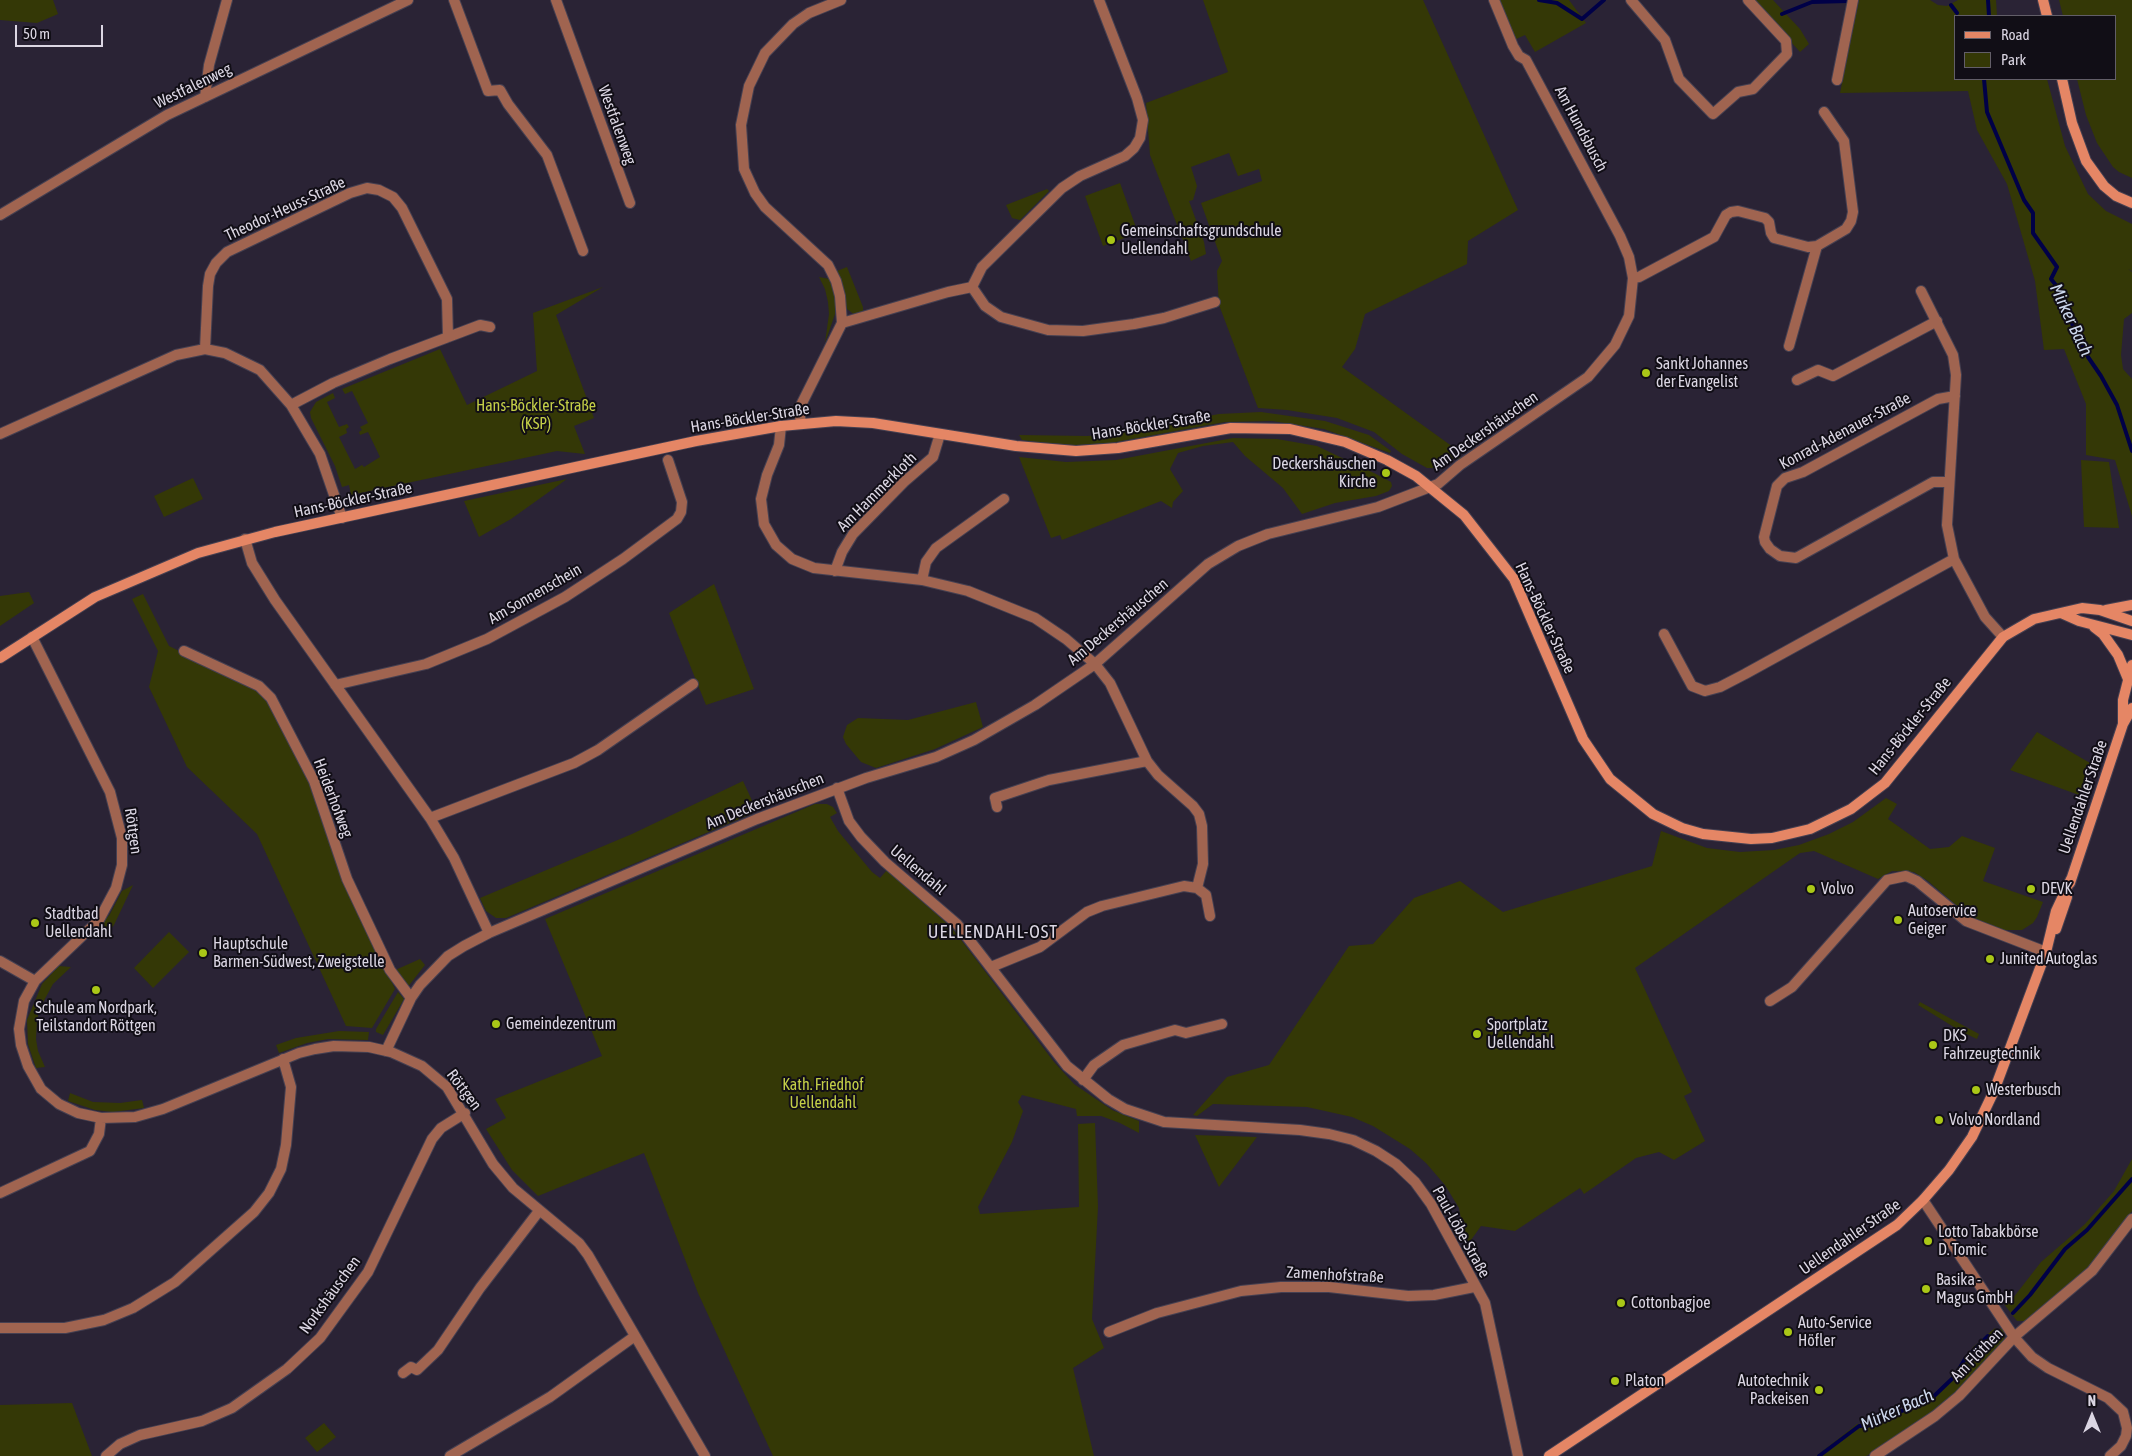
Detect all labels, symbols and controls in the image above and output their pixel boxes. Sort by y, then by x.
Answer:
scale bar [18,15,105,47]
legend [1954,15,2117,80]
text: 50 m [23,25,50,42]
text: Road [2001,26,2030,43]
text: Park [2001,51,2026,68]
street label: Westfalenweg [151,59,235,113]
street label: Westfalenweg [594,83,640,167]
street label: Am Hundsbusch [1550,83,1612,175]
street label: Theodor-Heuss-Straße [222,173,348,245]
place label: Gemeinschaftsgrundschule Uellendahl [1121,221,1281,259]
marker: Gemeinschaftsgrundschule Uellendahl [1105,234,1117,246]
water label: Mirker Bach [2045,280,2097,360]
place label: Sankt Johannes der Evangelist [1656,354,1748,392]
marker: Sankt Johannes der Evangelist [1640,367,1652,379]
street label: Am Deckershäuschen [1428,387,1542,475]
street label: Konrad-Adenauer-Straße [1776,388,1914,474]
park label: Hans-Böckler-Straße (KSP) [476,396,596,434]
street label: Hans-Böckler-Straße [689,399,811,437]
street label: Hans-Böckler-Straße [1090,406,1212,444]
street label: Am Hammerkloth [833,448,921,536]
place label: Deckershäuschen Kirche [1272,454,1376,492]
marker: Deckershäuschen Kirche [1380,467,1392,479]
street label: Hans-Böckler-Straße [292,478,414,522]
street label: Hans-Böckler-Straße [1511,559,1579,677]
street label: Am Sonnenschein [485,560,585,628]
street label: Am Deckershäuschen [1064,574,1172,670]
street label: Hans-Böckler-Straße [1865,673,1955,779]
street label: Uellendahler Straße [2055,738,2111,856]
street label: Heiderhofweg [309,756,357,840]
street label: Am Deckershäuschen [703,769,827,833]
street label: Röttgen [120,807,146,855]
street label: Uellendahl [886,841,950,899]
place label: Volvo [1821,879,1854,899]
place label: DEVK [2041,879,2072,899]
marker: Volvo [1805,883,1817,895]
marker: DEVK [2025,883,2037,895]
place label: Autoservice Geiger [1908,901,1977,939]
place label: Stadtbad Uellendahl [45,904,112,942]
marker: Autoservice Geiger [1892,914,1904,926]
marker: Stadtbad Uellendahl [29,917,41,929]
district label: UELLENDAHL-OST [926,921,1060,943]
place label: Hauptschule Barmen-Südwest, Zweigstelle [213,934,385,972]
marker: Hauptschule Barmen-Südwest, Zweigstelle [197,947,209,959]
place label: Junited Autoglas [2000,949,2097,969]
marker: Junited Autoglas [1984,953,1996,965]
marker: Schule am Nordpark, Teilstandort Röttgen [90,984,102,996]
place label: Schule am Nordpark, Teilstandort Röttgen [35,998,157,1036]
place label: Gemeindezentrum [506,1014,616,1034]
place label: Sportplatz Uellendahl [1487,1015,1554,1053]
marker: Gemeindezentrum [490,1018,502,1030]
place label: DKS Fahrzeugtechnik [1943,1026,2040,1064]
marker: Sportplatz Uellendahl [1471,1028,1483,1040]
marker: DKS Fahrzeugtechnik [1927,1039,1939,1051]
street label: Röttgen [442,1066,486,1114]
park label: Kath. Friedhof Uellendahl [782,1075,864,1113]
place label: Westerbusch [1986,1080,2061,1100]
marker: Westerbusch [1970,1084,1982,1096]
place label: Volvo Nordland [1949,1110,2040,1130]
marker: Volvo Nordland [1933,1114,1945,1126]
street label: Paul-Löbe-Straße [1428,1183,1494,1281]
street label: Uellendahler Straße [1796,1195,1904,1279]
place label: Lotto Tabakbörse D. Tomic [1938,1222,2039,1260]
marker: Lotto Tabakbörse D. Tomic [1922,1235,1934,1247]
street label: Norkshäuschen [295,1252,365,1338]
street label: Zamenhofstraße [1286,1263,1384,1287]
place label: Basika - Magus GmbH [1936,1270,2013,1308]
marker: Basika - Magus GmbH [1920,1283,1932,1295]
place label: Cottonbagjoe [1631,1293,1710,1313]
marker: Cottonbagjoe [1615,1297,1627,1309]
place label: Auto-Service Höfler [1798,1313,1872,1351]
street label: Am Flöthen [1947,1324,2007,1386]
marker: Auto-Service Höfler [1782,1326,1794,1338]
place label: Platon [1625,1371,1664,1391]
place label: Autotechnik Packeisen [1738,1371,1809,1409]
marker: Platon [1609,1375,1621,1387]
marker: Autotechnik Packeisen [1813,1384,1825,1396]
water label: Mirker Bach [1857,1384,1937,1436]
north arrow [2067,1391,2117,1441]
text: N [2088,1393,2096,1409]

